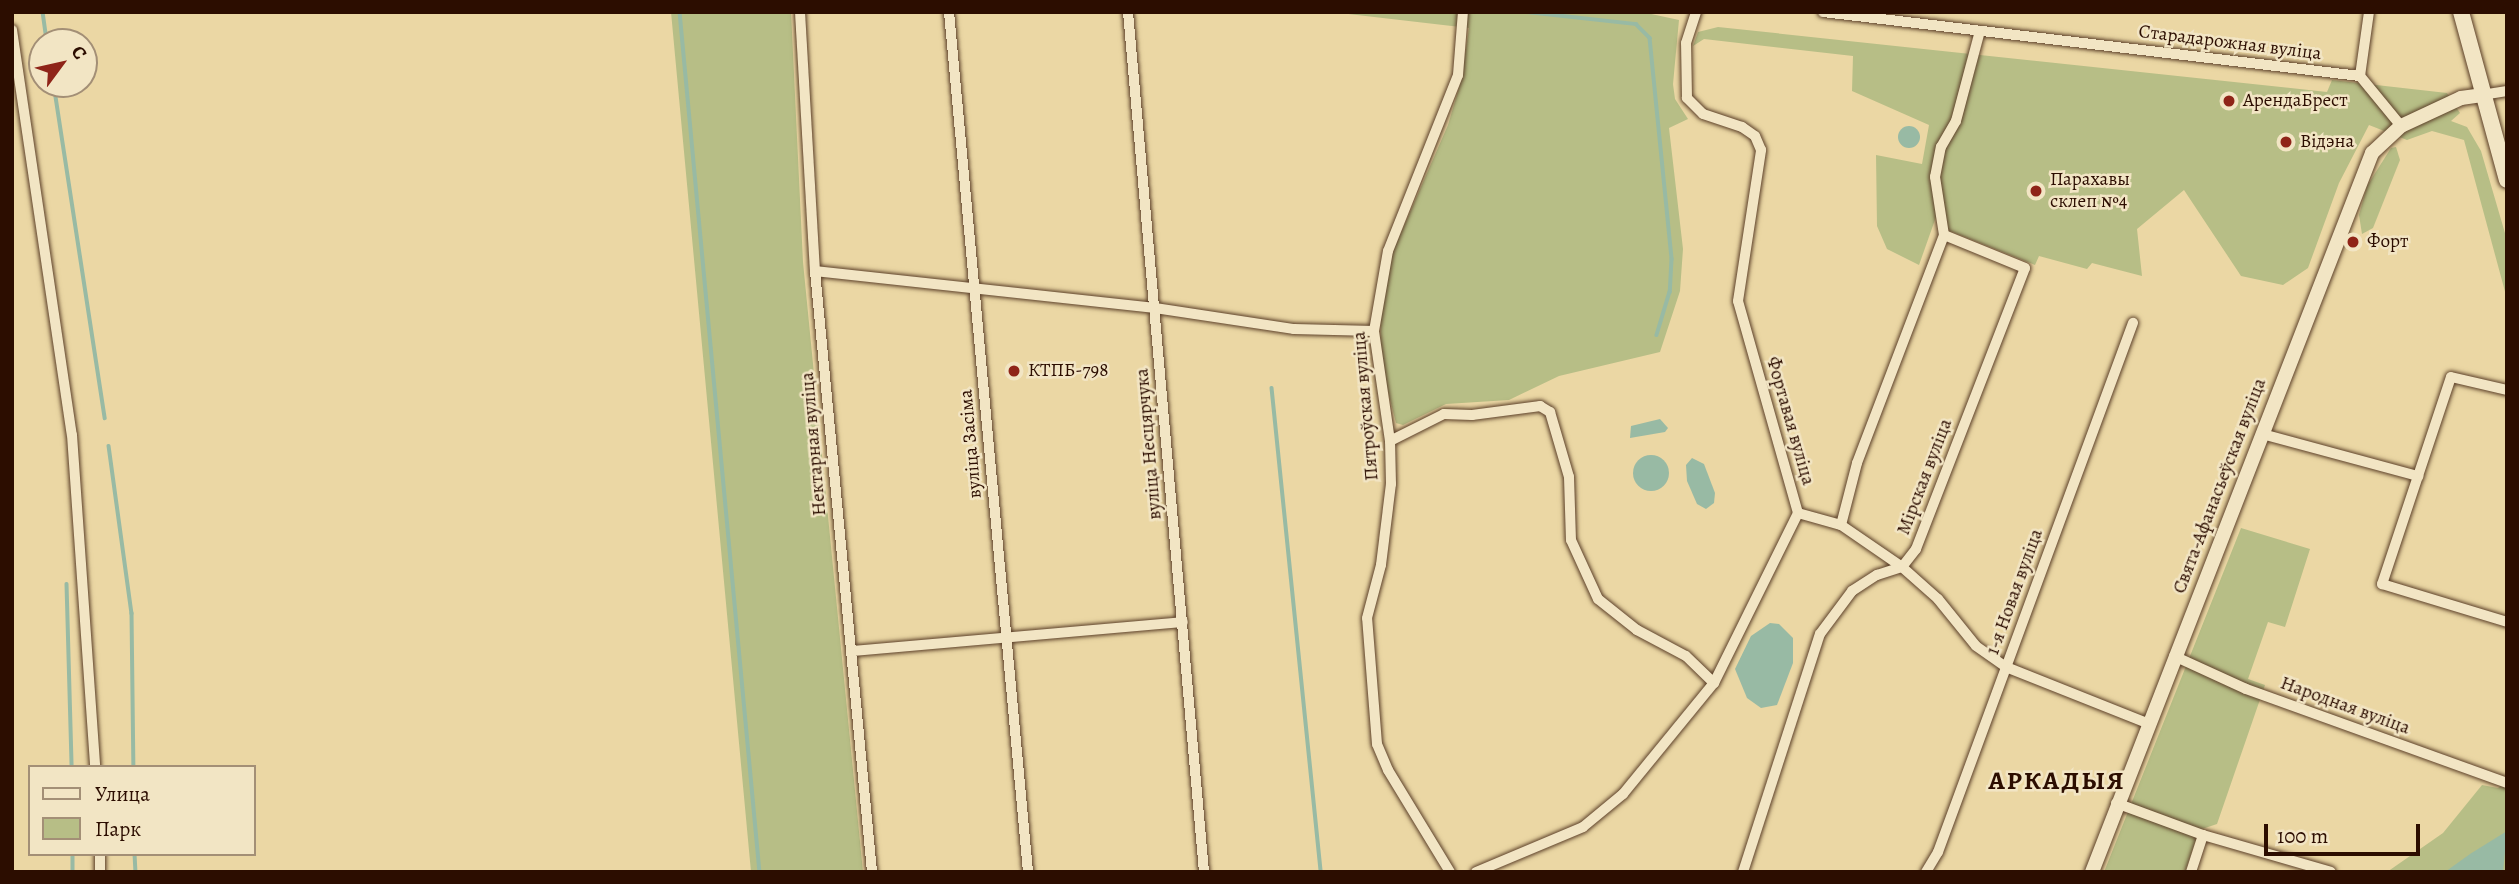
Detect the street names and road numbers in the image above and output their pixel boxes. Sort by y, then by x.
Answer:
street label: Старадарожная вуліца [2137,20,2323,66]
street label: Пятроўская вуліца [1348,330,1384,482]
street label: Фортавая вуліца [1761,354,1819,488]
street label: вуліца Несцярчука [1131,367,1167,521]
street label: Нектарная вуліца [796,371,832,517]
street label: Свята-Афанасьеўская вуліца [2168,375,2272,597]
street label: вуліца Засіма [955,389,987,499]
street label: Мірская вуліца [1892,416,1958,538]
street label: 1-я Новая вуліца [1982,526,2048,658]
street label: Народная вуліца [2277,672,2413,740]

